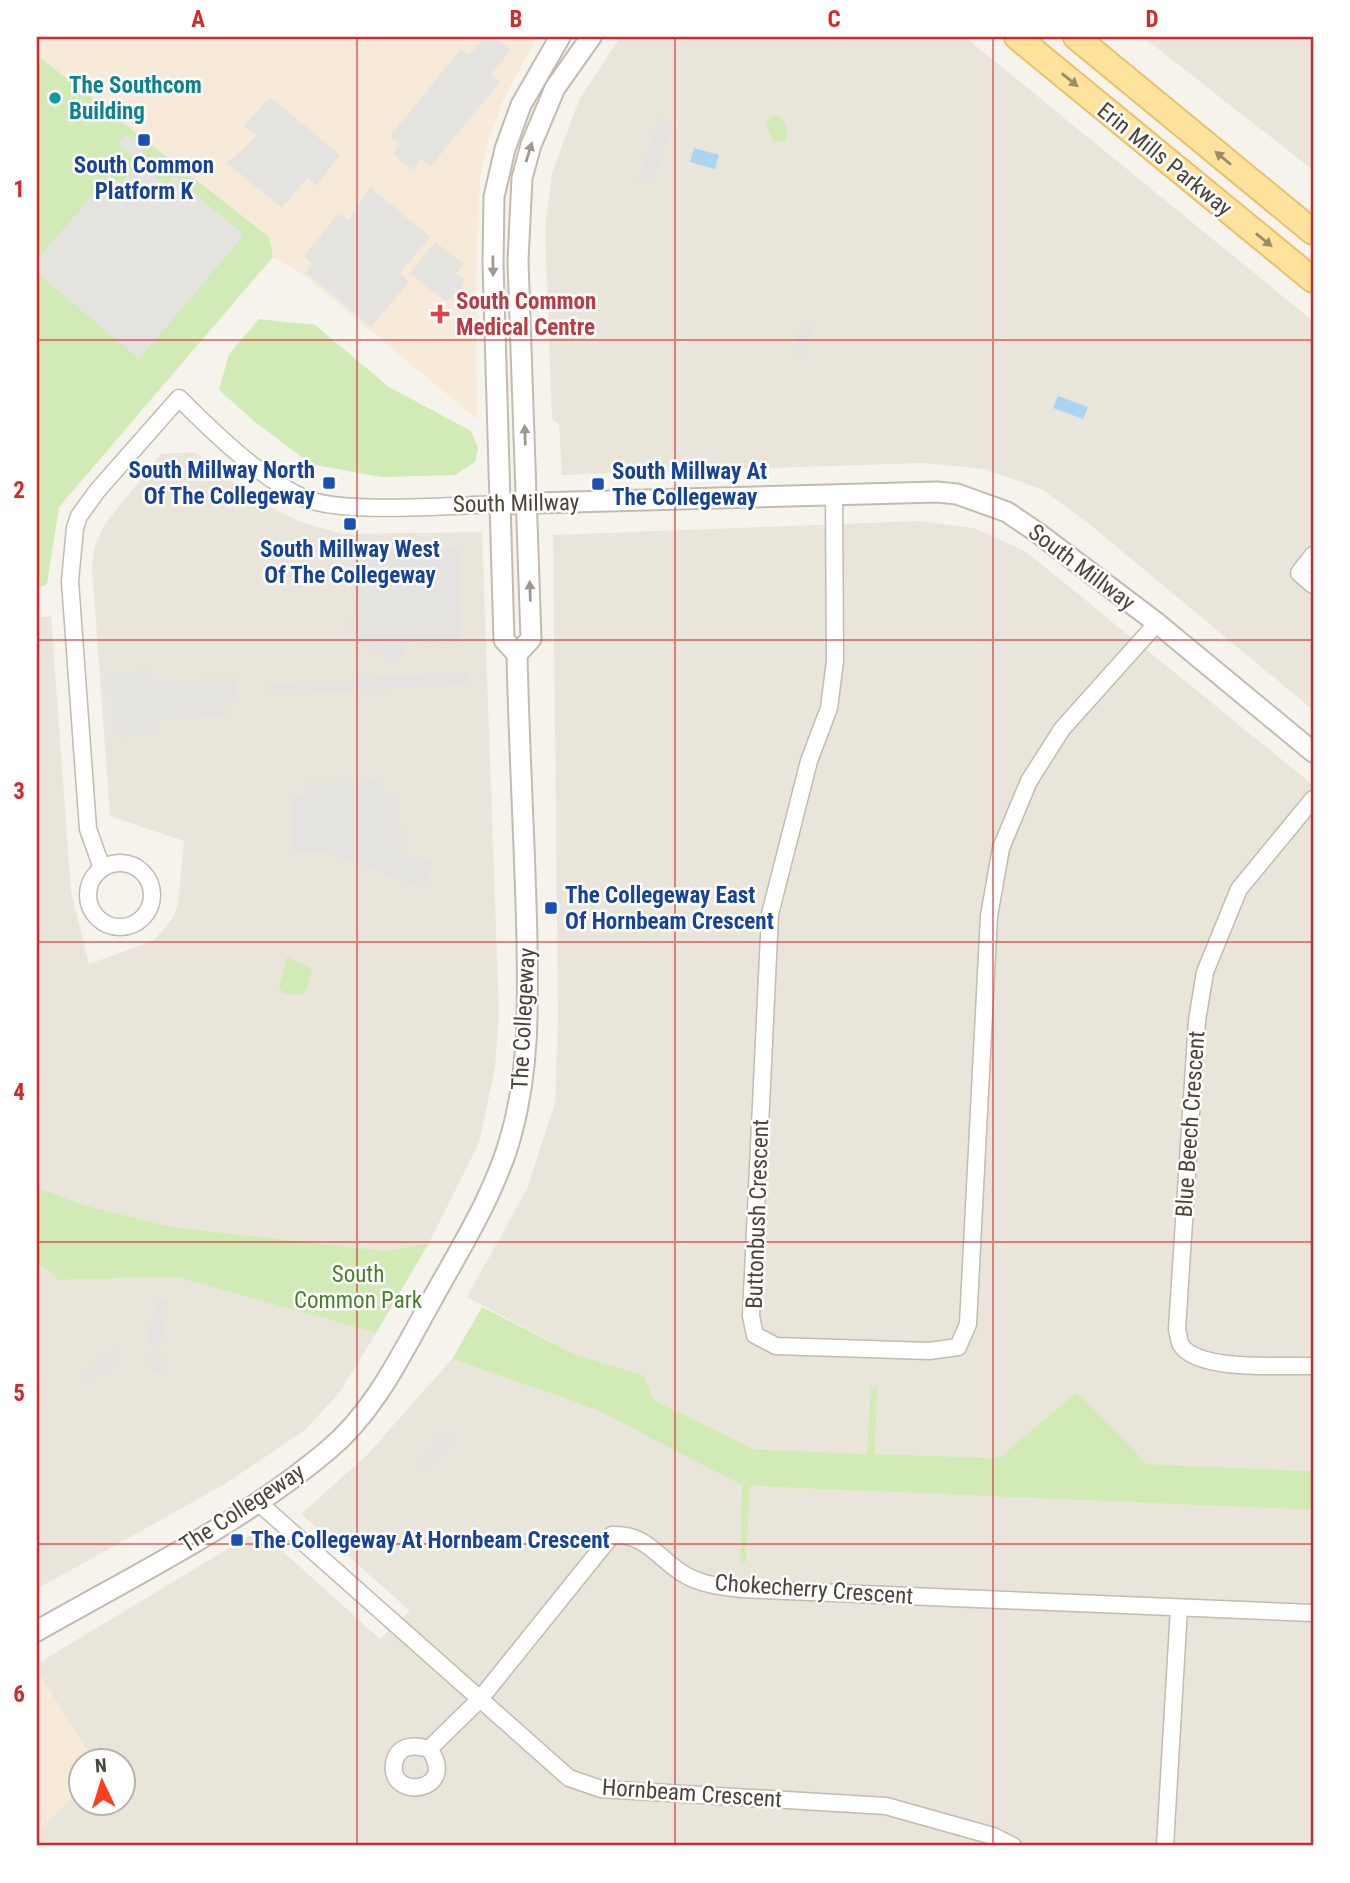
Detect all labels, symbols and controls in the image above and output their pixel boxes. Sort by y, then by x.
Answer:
text: A [191,6,205,33]
text: B [510,6,522,33]
text: C [827,6,841,33]
text: D [1146,6,1159,33]
place label: The Southcom Building [69,72,202,125]
one-way arrow [1061,72,1078,87]
marker: The Southcom Building [47,90,63,106]
street label: Erin Mills Parkway [1092,97,1238,222]
marker: South Common Platform K [136,132,152,148]
one-way arrow [525,141,535,162]
one-way arrow [1214,151,1231,166]
place label: South Common Platform K [74,152,214,205]
text: 1 [13,176,25,203]
one-way arrow [1256,232,1273,247]
one-way arrow [487,255,499,277]
place label: South Common Medical Centre [456,288,596,341]
marker: South Common Medical Centre [430,304,450,324]
one-way arrow [520,424,531,446]
place label: South Millway North Of The Collegeway [128,457,316,510]
place label: South Millway At The Collegeway [612,458,767,511]
marker: South Millway North Of The Collegeway [321,475,337,491]
marker: South Millway At The Collegeway [590,476,606,492]
text: 2 [13,477,25,504]
street label: South Millway [453,489,580,518]
marker: South Millway West Of The Collegeway [342,516,358,532]
street label: South Millway [1023,519,1141,616]
place label: South Millway West Of The Collegeway [260,536,440,589]
one-way arrow [524,580,535,602]
text: 3 [13,778,25,805]
place label: The Collegeway East Of Hornbeam Crescent [565,882,774,935]
marker: The Collegeway East Of Hornbeam Crescent [543,900,559,916]
street label: The Collegeway [506,947,541,1091]
street label: Blue Beech Crescent [1171,1030,1210,1218]
text: 4 [13,1079,25,1106]
street label: Buttonbush Crescent [741,1119,774,1309]
park label: South Common Park [294,1261,423,1314]
text: 5 [13,1380,25,1407]
street label: The Collegeway [175,1458,310,1559]
place label: The Collegeway At Hornbeam Crescent [251,1527,610,1554]
marker: The Collegeway At Hornbeam Crescent [229,1532,245,1548]
street label: Chokecherry Crescent [714,1569,914,1610]
text: 6 [13,1681,25,1708]
north arrow [66,1746,136,1816]
text: N [94,1754,107,1777]
street label: Hornbeam Crescent [601,1774,783,1813]

